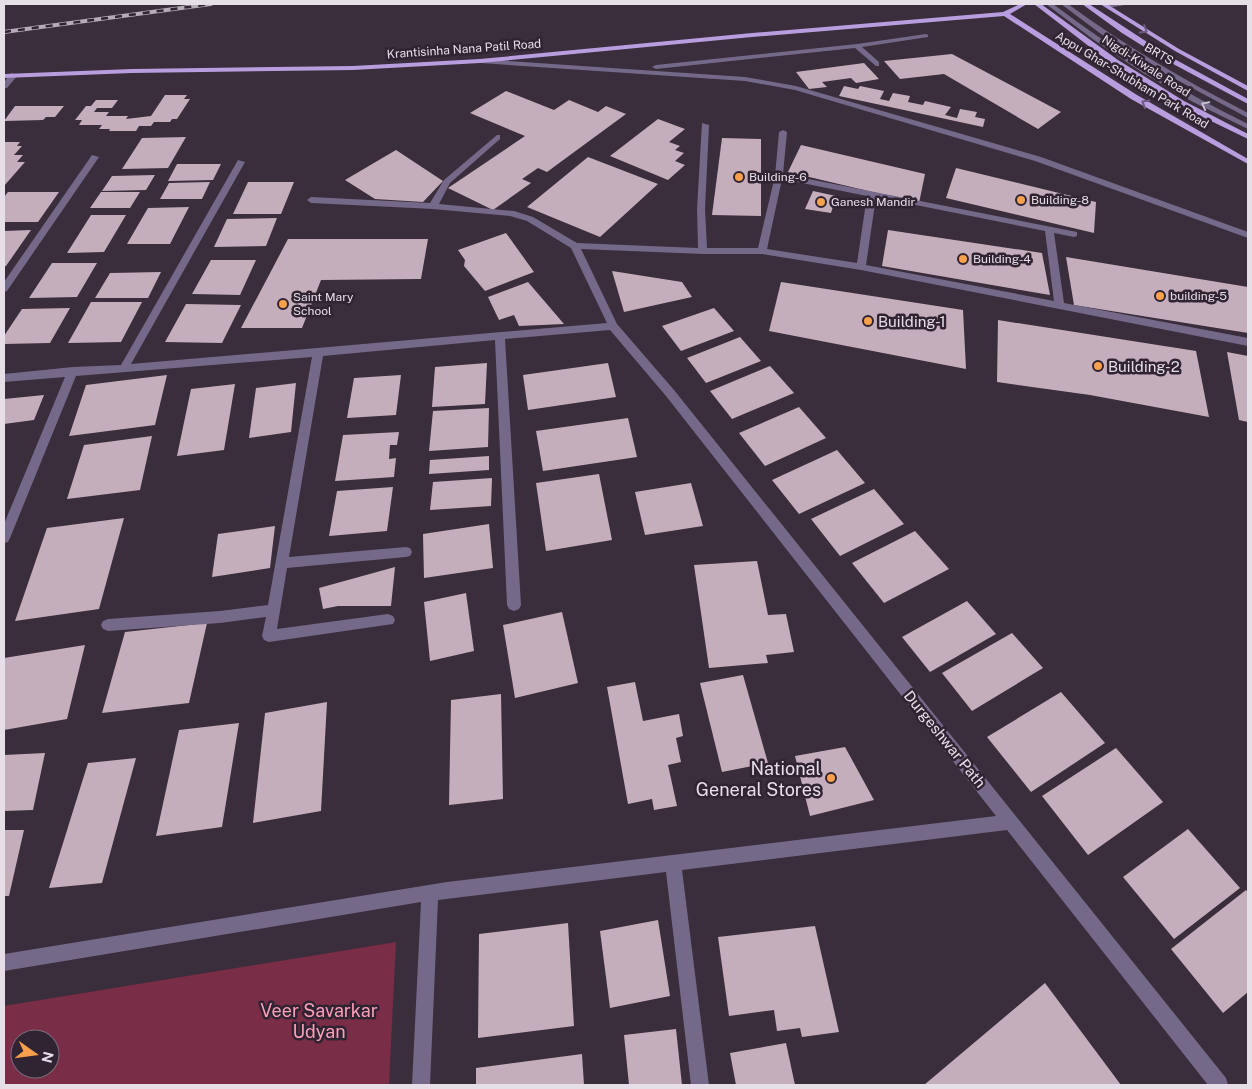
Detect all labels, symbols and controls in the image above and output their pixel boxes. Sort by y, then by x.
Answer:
one-way arrow [1139,23,1148,33]
street label: Appu Ghar-Shubham Park Road [1053,29,1211,131]
street label: Nigdi-Kiwale Road [1099,32,1193,100]
street label: Krantisinha Nana Patil Road [386,37,542,61]
street label: BRTS [1142,40,1176,68]
one-way arrow [1142,99,1151,109]
one-way arrow [1201,101,1210,111]
place label: Building-6 [749,170,807,184]
marker: Building-6 [733,171,745,183]
place label: Building-8 [1031,193,1089,207]
marker: Building-8 [1015,194,1027,206]
place label: Ganesh Mandir [831,195,915,209]
marker: Ganesh Mandir [815,196,827,208]
place label: Building-4 [973,252,1031,266]
marker: Building-4 [957,253,969,265]
place label: building-5 [1170,289,1227,303]
place label: Saint Mary School [293,290,354,318]
marker: building-5 [1154,290,1166,302]
marker: Saint Mary School [277,298,289,310]
place label: Building-1 [878,313,946,330]
marker: Building-1 [862,315,874,327]
place label: Building-2 [1108,358,1180,375]
marker: Building-2 [1092,360,1104,372]
street label: Durgeshwar Path [901,687,989,791]
place label: National General Stores [696,758,821,800]
marker: National General Stores [825,772,837,784]
park label: Veer Savarkar Udyan [260,1000,378,1042]
north arrow [10,1029,60,1079]
text: N [39,1050,57,1064]

